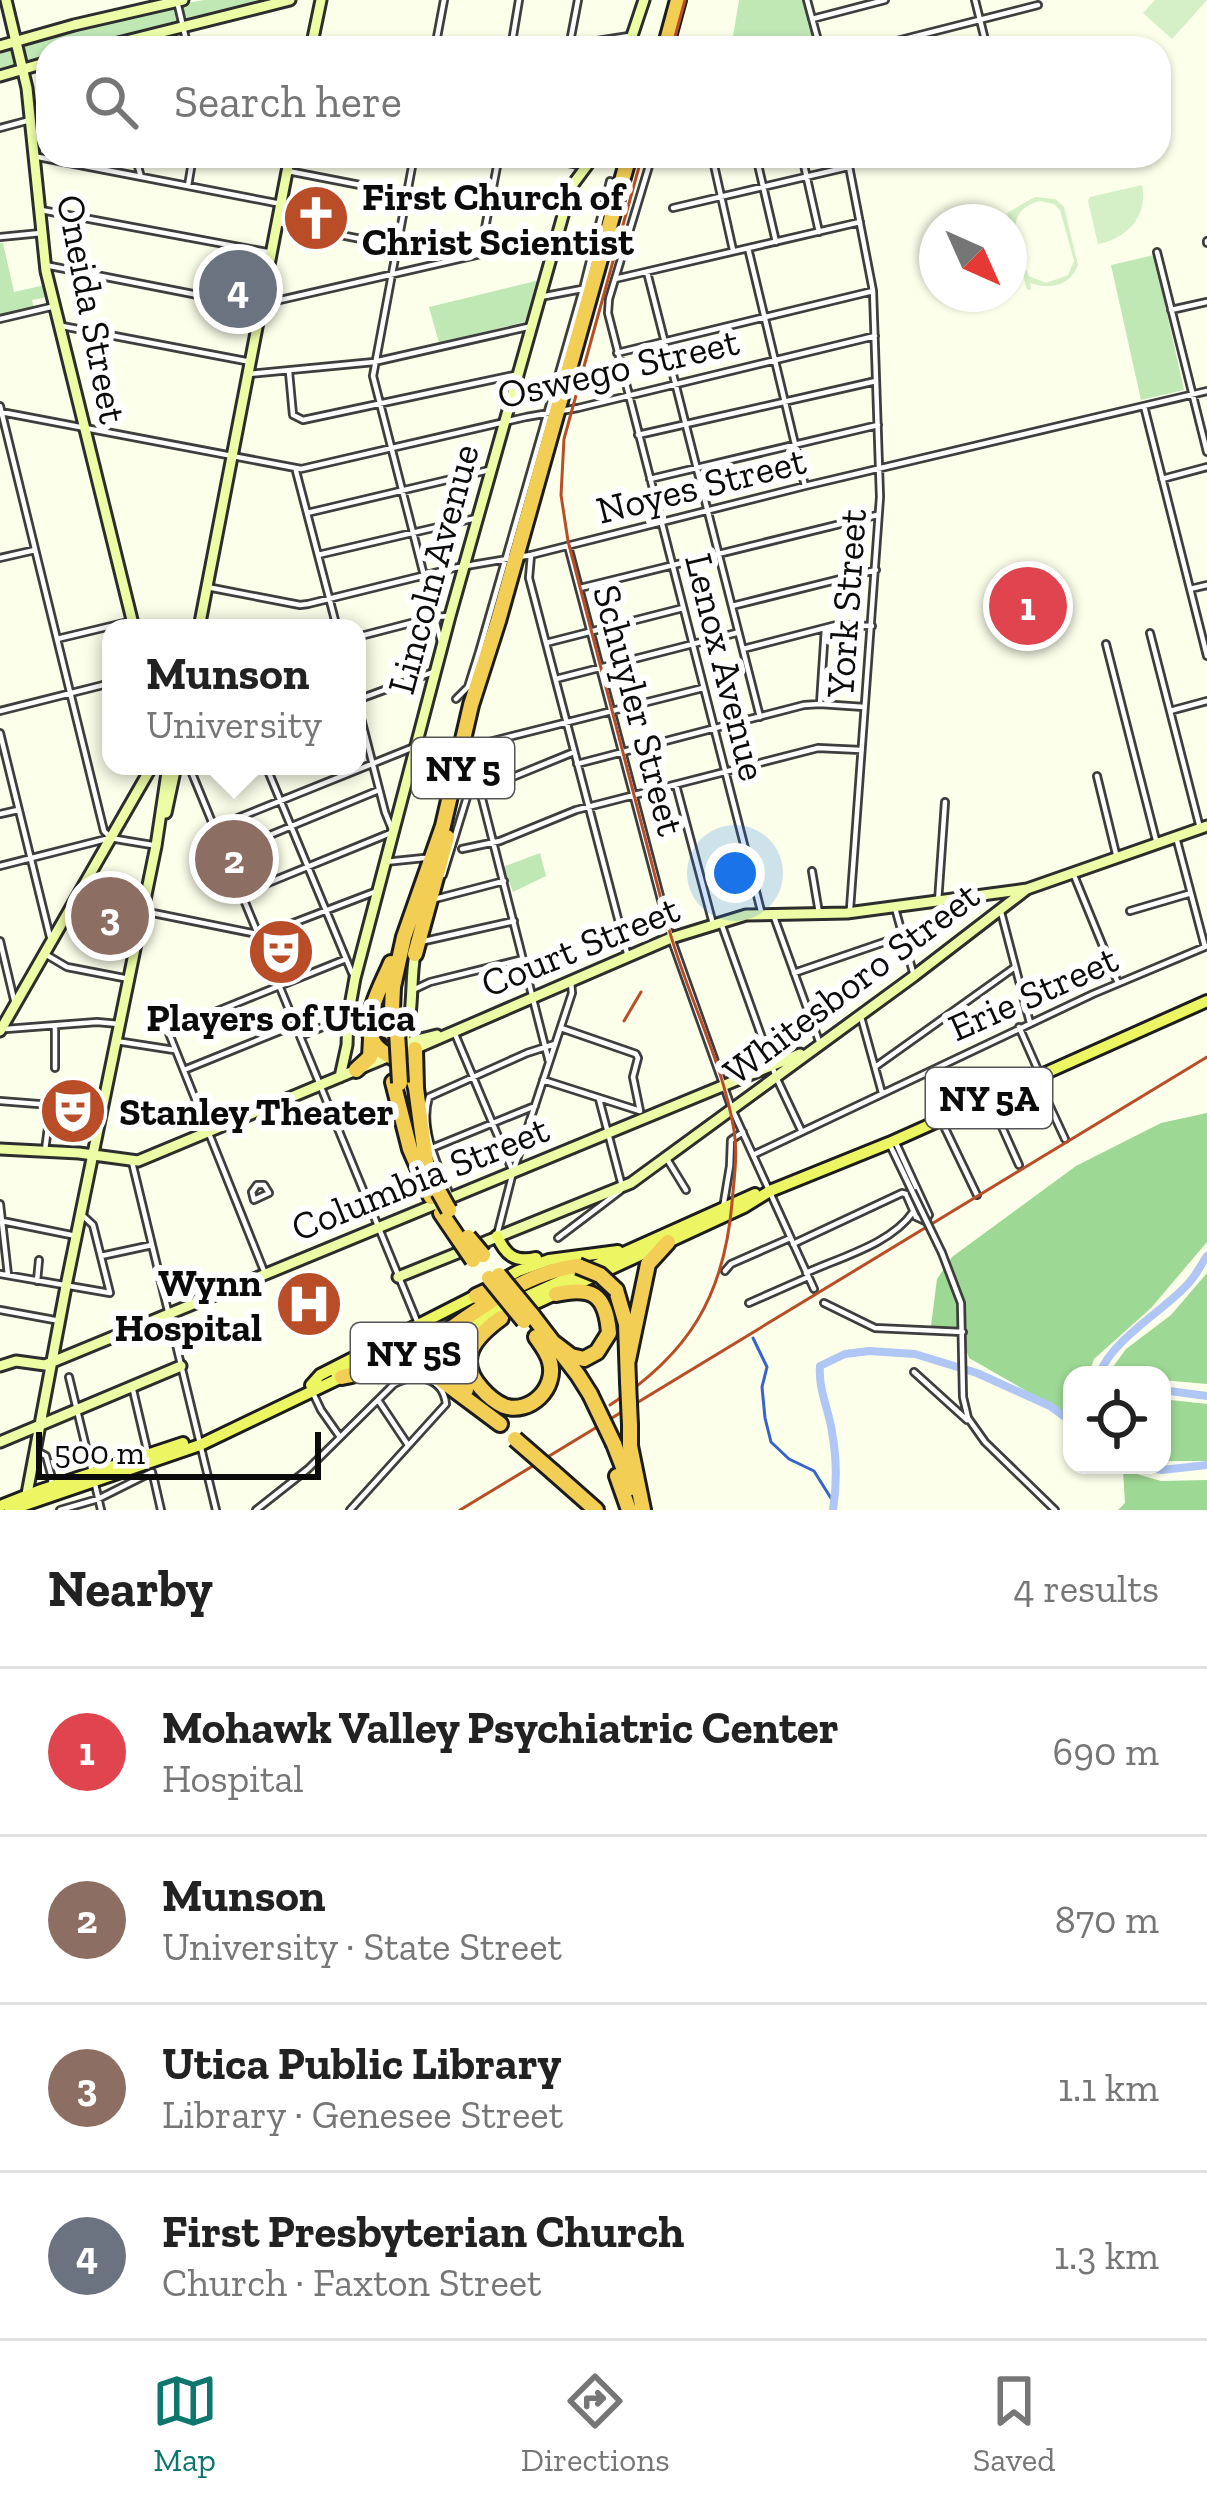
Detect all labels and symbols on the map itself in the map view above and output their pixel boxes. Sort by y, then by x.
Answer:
place label: First Church of Christ Scientist [362,173,634,265]
church icon: First Church of Christ Scientist [281,183,351,253]
street label: Oneida Street [47,191,137,428]
north arrow [919,204,1027,312]
pin: 4 [199,244,277,334]
street label: Oswego Street [493,317,744,419]
street label: Noyes Street [592,436,811,534]
street label: Lincoln Avenue [377,439,489,699]
street label: York Street [816,507,876,700]
street label: Lenox Avenue [675,549,777,785]
pin: 1 [989,561,1067,651]
street label: Schuyler Street [583,580,695,841]
road number: NY 5 [412,738,514,798]
pin: 2 [195,814,273,904]
your location [705,843,765,903]
pin: 3 [71,871,149,961]
street label: Whitesboro Street [714,871,989,1094]
street label: Court Street [474,885,686,1007]
theatre icon: Players of Utica [246,917,316,987]
street label: Erie Street [941,935,1125,1051]
place label: Players of Utica [146,994,416,1041]
road number: NY 5A [926,1068,1052,1128]
theatre icon: Stanley Theater [38,1076,108,1146]
place label: Stanley Theater [119,1088,394,1135]
street label: Columbia Street [284,1105,556,1251]
place label: Wynn Hospital [114,1259,262,1351]
hospital icon: Wynn Hospital [274,1269,344,1339]
road number: NY 5S [351,1323,477,1383]
scale bar [36,1426,321,1479]

